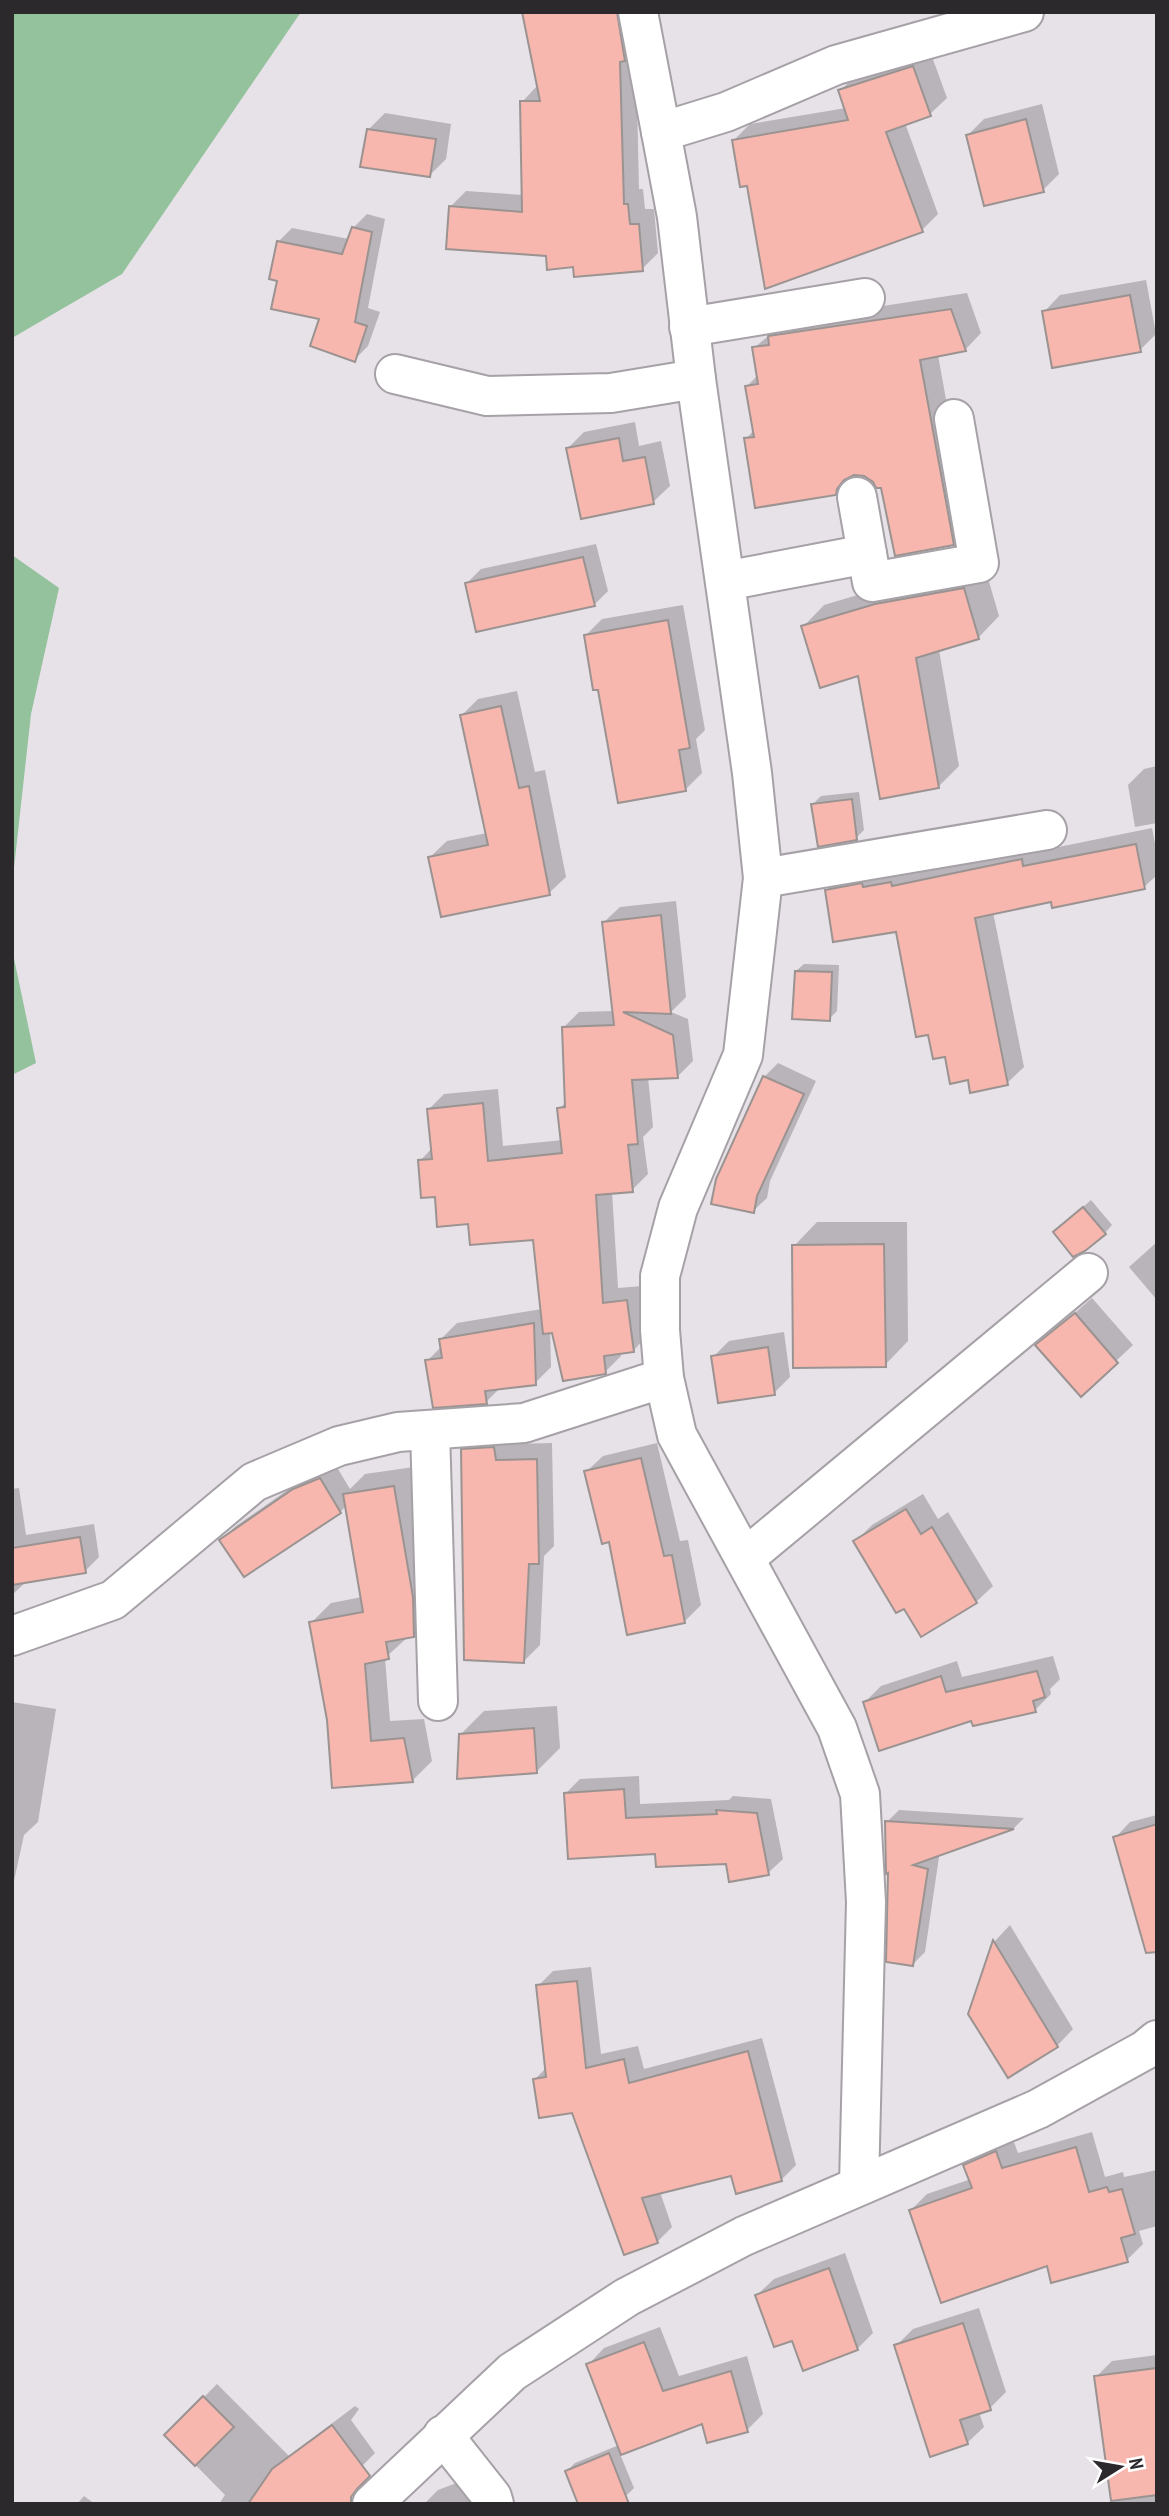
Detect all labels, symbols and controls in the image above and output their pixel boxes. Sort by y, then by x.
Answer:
north arrow [1085,2432,1155,2502]
text: N [1124,2456,1149,2471]

